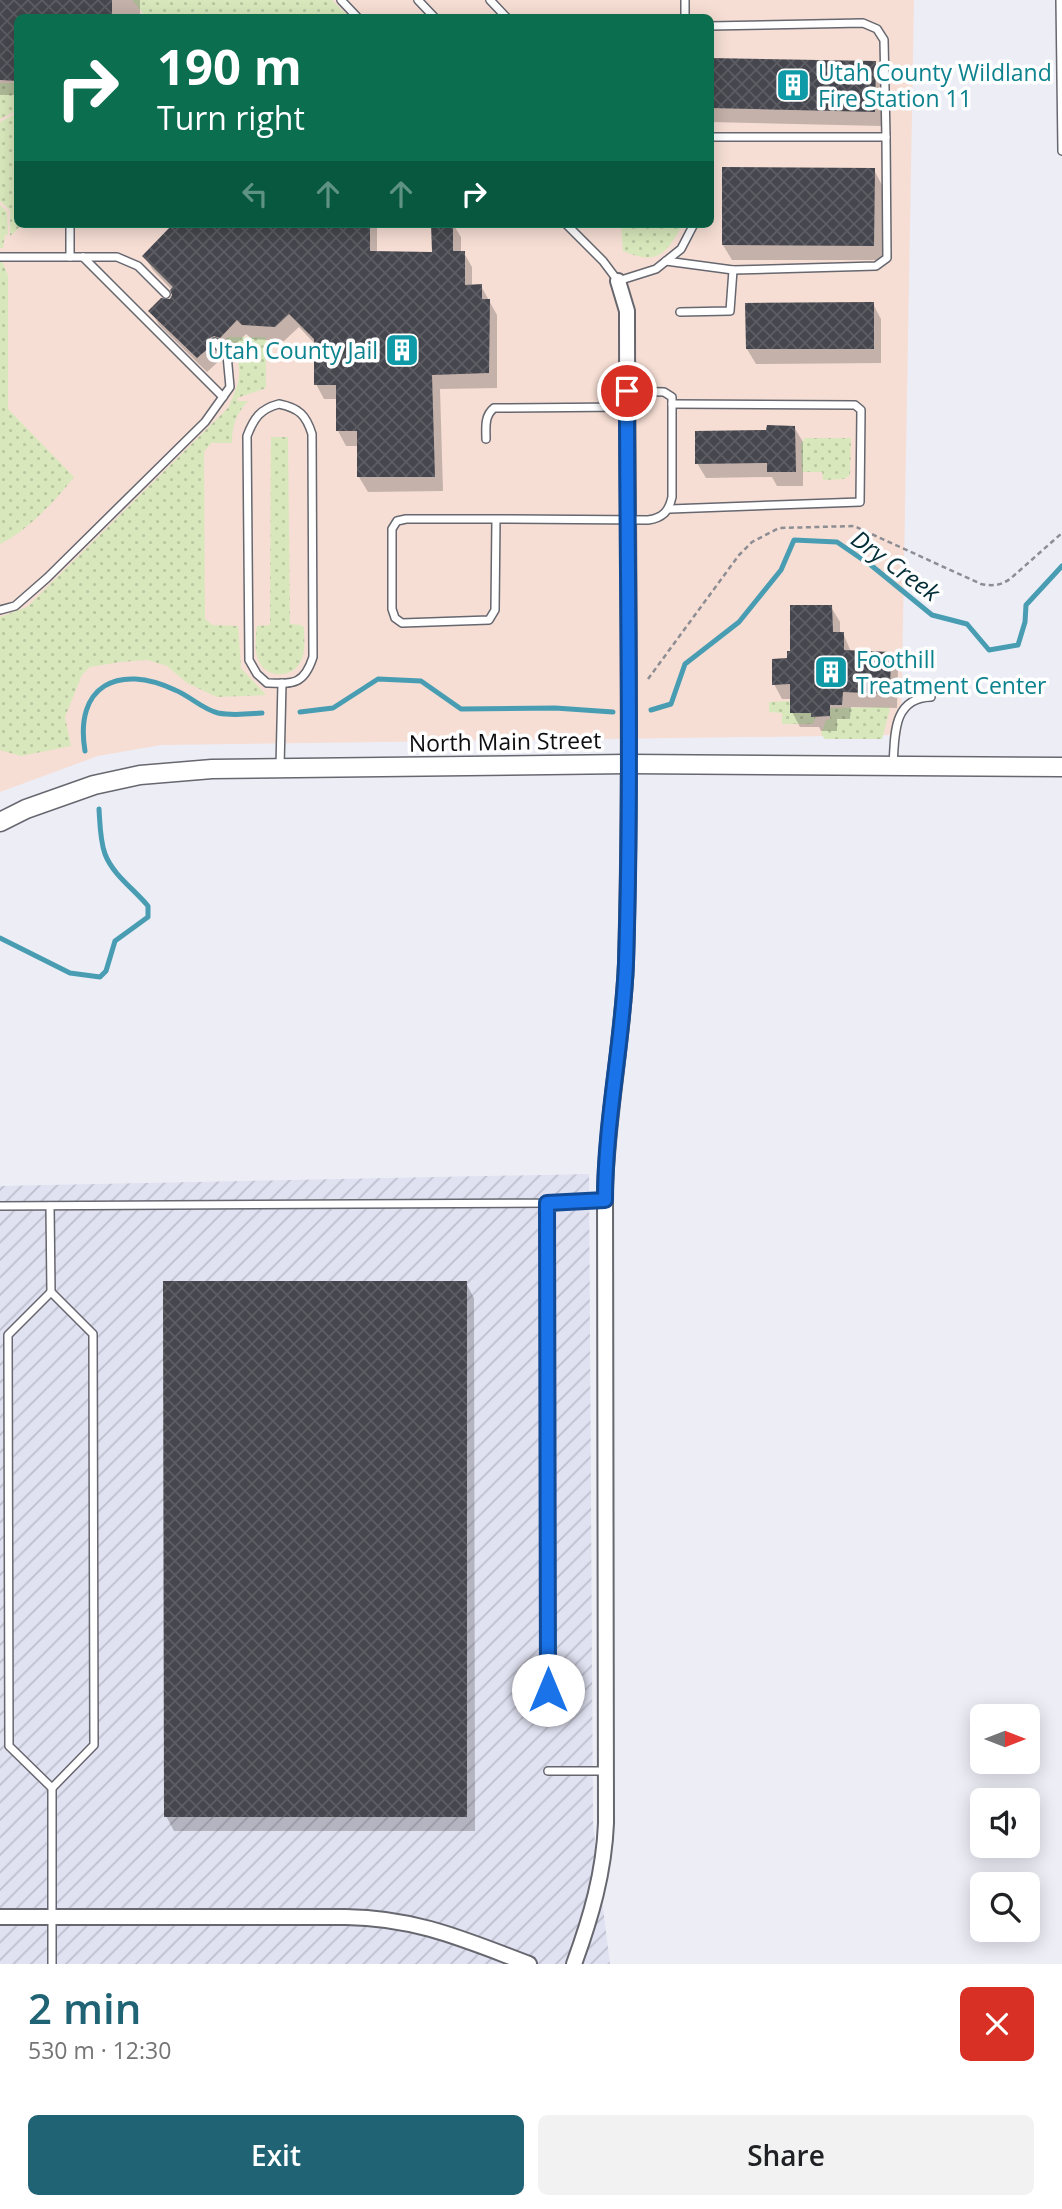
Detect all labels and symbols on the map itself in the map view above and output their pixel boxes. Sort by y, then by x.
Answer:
place label: Utah County Wildland Fire Station 11 [818,56,1052,114]
building icon: Utah County Wildland Fire Station 11 [774,66,812,104]
building icon: Utah County Jail [383,331,421,369]
place label: Utah County Jail [207,334,378,366]
pin [597,361,657,421]
water label: Dry Creek [845,522,948,609]
place label: Foothill Treatment Center [856,643,1047,701]
building icon: Foothill Treatment Center [812,653,850,691]
street label: North Main Street [409,723,601,759]
position arrow [511,1653,585,1727]
north arrow [970,1704,1040,1774]

